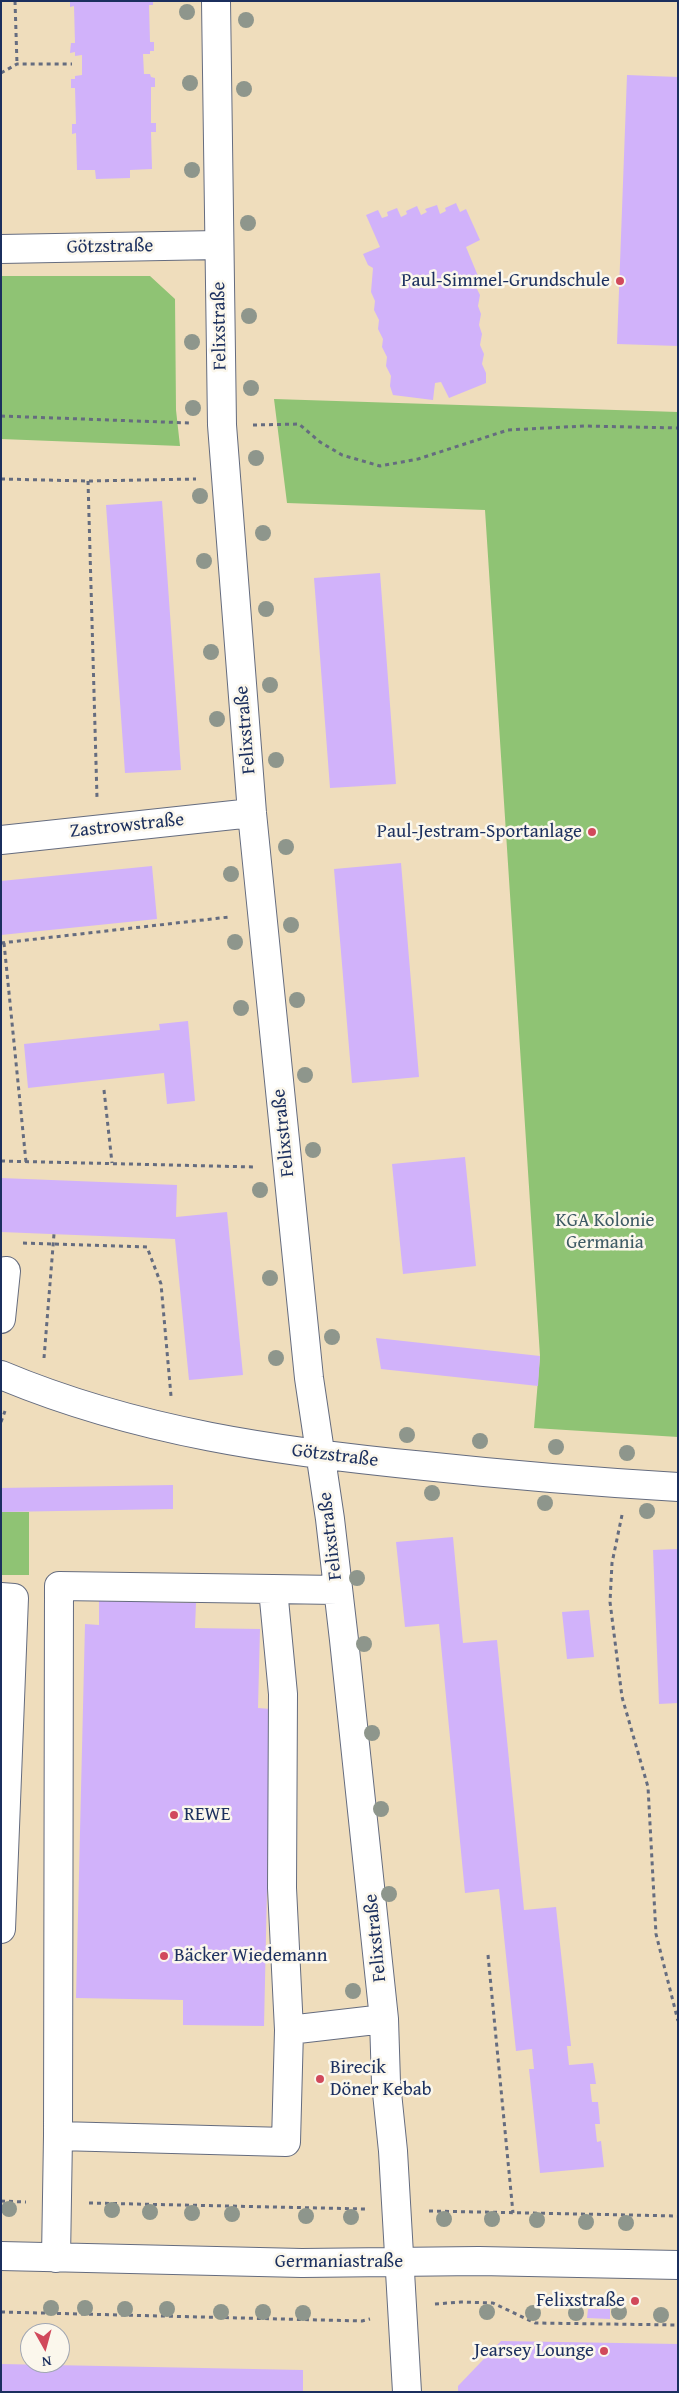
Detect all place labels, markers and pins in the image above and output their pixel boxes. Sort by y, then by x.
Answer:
place label: Paul-Simmel-Grundschule [401,270,610,292]
marker: Paul-Simmel-Grundschule [614,275,626,287]
place label: Paul-Jestram-Sportanlage [377,821,582,843]
marker: Paul-Jestram-Sportanlage [586,826,598,838]
place label: REWE [184,1804,230,1826]
marker: REWE [168,1809,180,1821]
place label: Bäcker Wiedemann [174,1945,327,1967]
marker: Bäcker Wiedemann [158,1950,170,1962]
place label: Birecik Döner Kebab [330,2057,432,2101]
marker: Birecik Döner Kebab [314,2073,326,2085]
place label: Felixstraße [536,2290,625,2312]
marker: Felixstraße [629,2295,641,2307]
place label: Jearsey Lounge [474,2340,594,2362]
marker: Jearsey Lounge [598,2345,610,2357]

